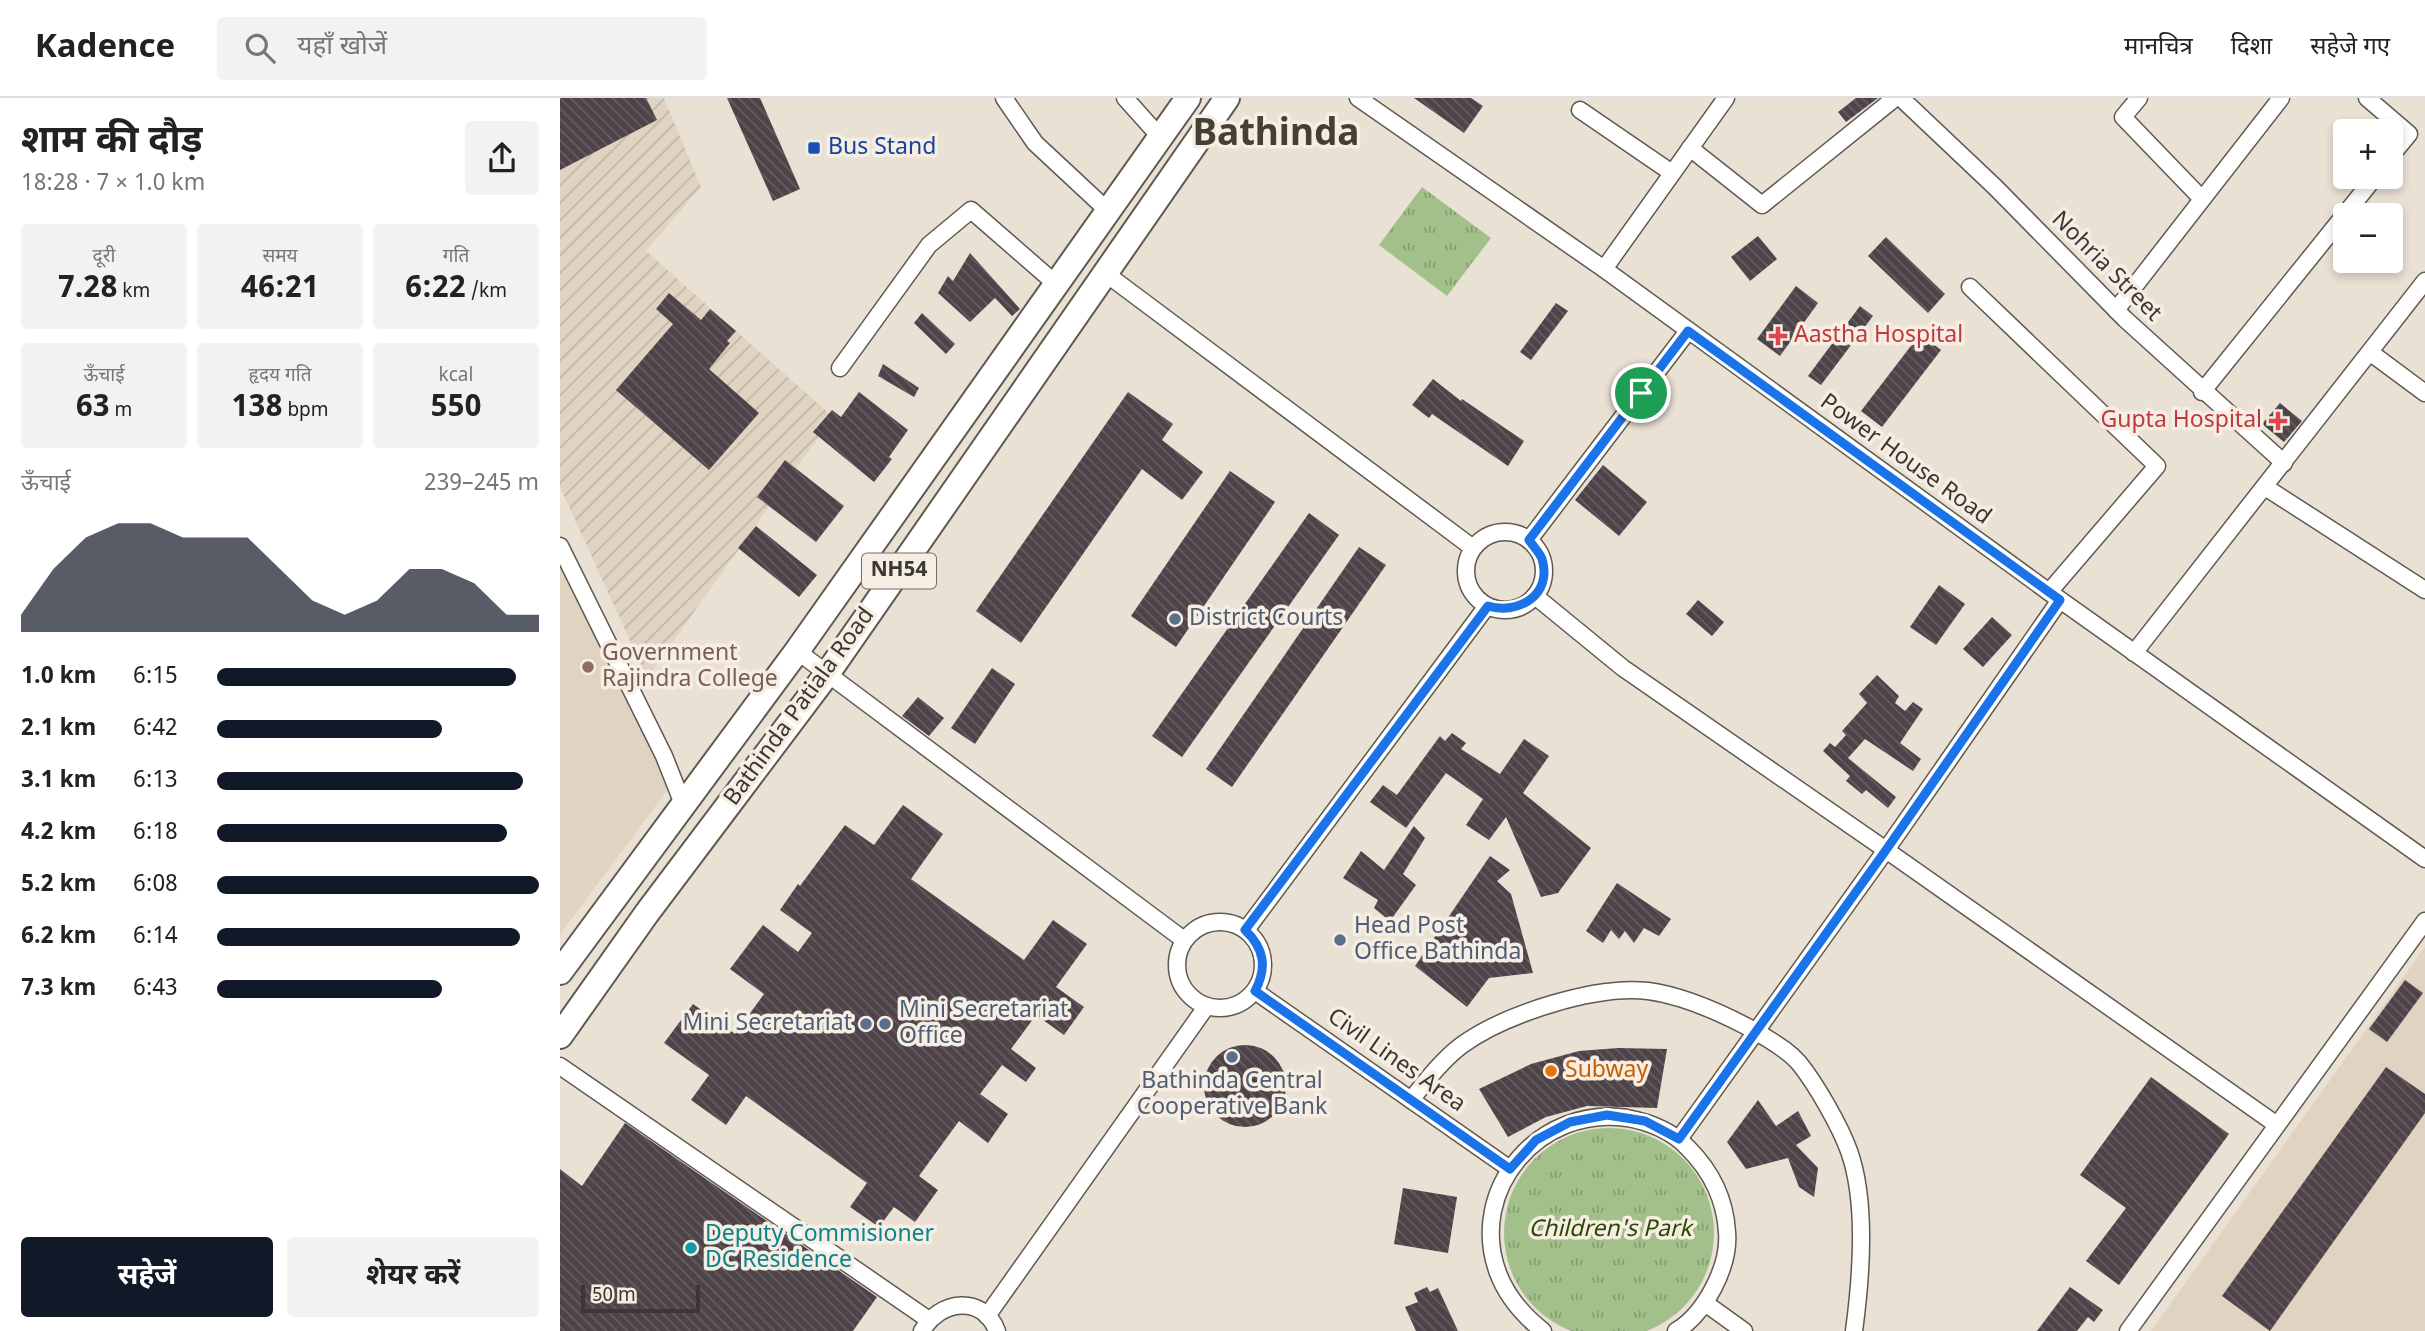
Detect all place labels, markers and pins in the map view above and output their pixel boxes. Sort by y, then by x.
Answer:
place label: Bus Stand [828,133,936,163]
marker: Bus Stand [806,140,822,156]
place label: Aastha Hospital [1794,321,1963,351]
marker: Aastha Hospital [1768,326,1788,346]
pin [1611,363,1671,423]
place label: Gupta Hospital [2101,406,2262,436]
marker: Gupta Hospital [2268,411,2288,431]
place label: District Courts [1189,604,1343,634]
marker: District Courts [1167,611,1183,627]
place label: Government Rajindra College [602,639,778,695]
marker: Government Rajindra College [580,659,596,675]
place label: Head Post Office Bathinda [1354,912,1521,968]
marker: Head Post Office Bathinda [1332,932,1348,948]
place label: Mini Secretariat Office [899,996,1068,1052]
place label: Mini Secretariat [683,1009,852,1039]
marker: Mini Secretariat [858,1016,874,1032]
marker: Mini Secretariat Office [877,1016,893,1032]
marker: Bathinda Central Cooperative Bank [1224,1049,1240,1065]
place label: Subway [1565,1056,1649,1086]
marker: Subway [1543,1063,1559,1079]
place label: Bathinda Central Cooperative Bank [1137,1067,1328,1123]
place label: Deputy Commisioner DC Residence [705,1220,935,1276]
marker: Deputy Commisioner DC Residence [683,1240,699,1256]

